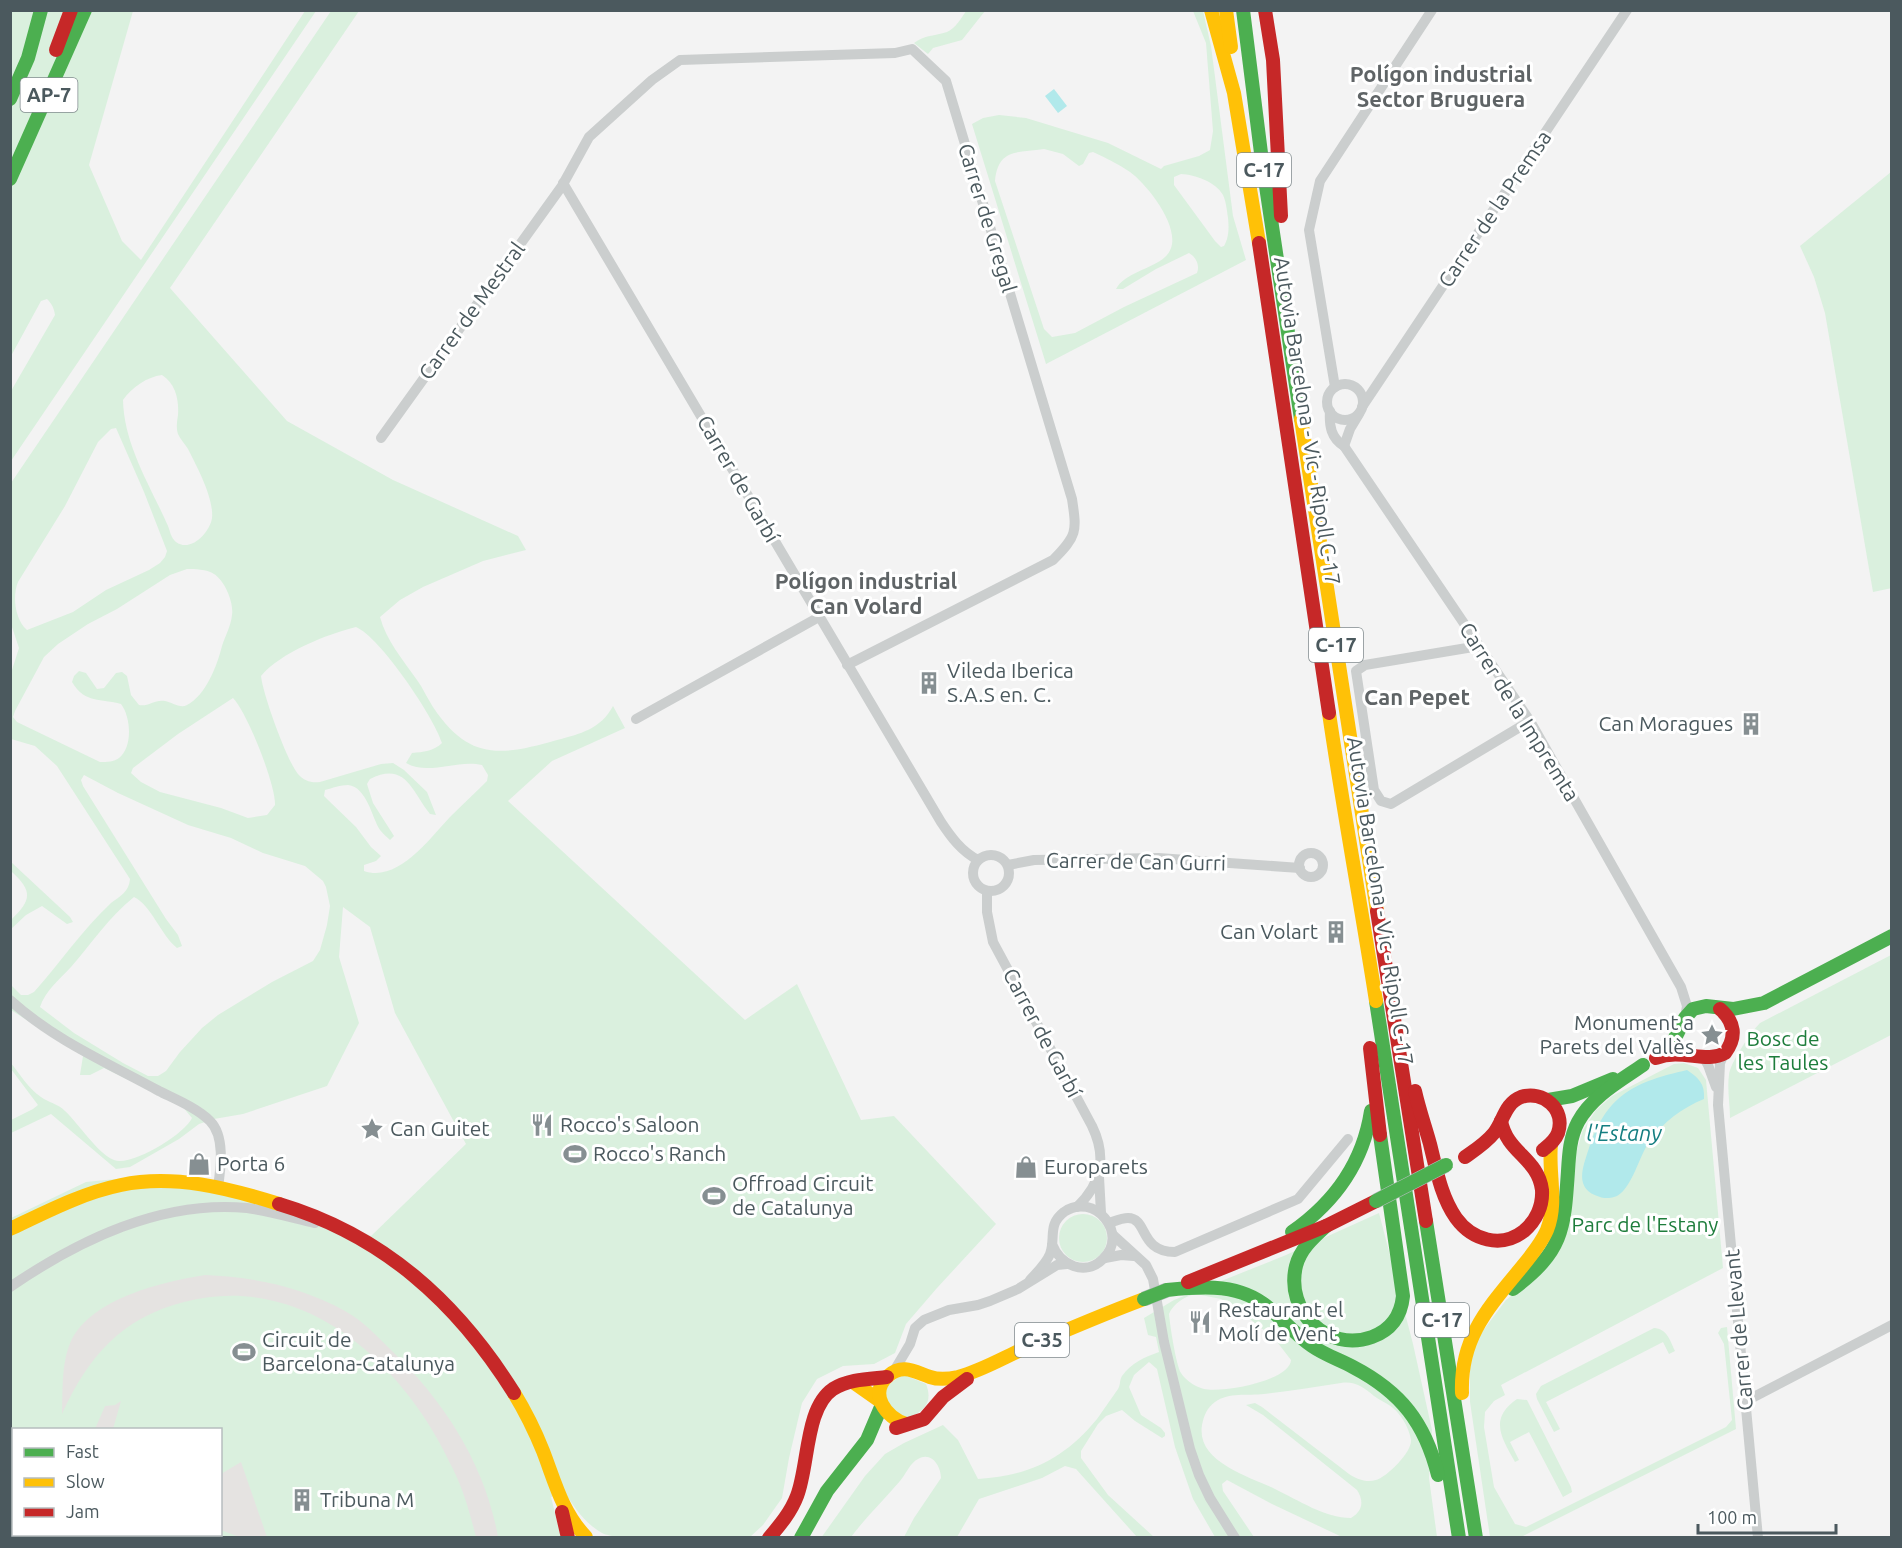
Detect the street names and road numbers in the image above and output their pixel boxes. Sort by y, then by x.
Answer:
road number: AP-7 [20,78,78,112]
street label: Carrer de la Premsa [1433,125,1556,291]
street label: Carrer de Gregal [954,140,1022,295]
road number: C-17 [1237,153,1291,187]
street label: Carrer de Mestral [413,237,529,384]
street label: Autovia Barcelona - Vic - Ripoll C-17 [1270,255,1346,587]
street label: Carrer de Garbí [693,411,785,547]
street label: Carrer de la Impremta [1455,618,1585,805]
road number: C-17 [1309,628,1363,662]
street label: Autovia Barcelona - Vic - Ripoll C-17 [1343,735,1419,1067]
street label: Carrer de Can Gurri [1046,847,1226,875]
street label: Carrer de Garbí [999,964,1087,1102]
street label: Carrer de Llevant [1719,1249,1757,1412]
road number: C-17 [1415,1303,1469,1337]
road number: C-35 [1015,1323,1069,1357]

